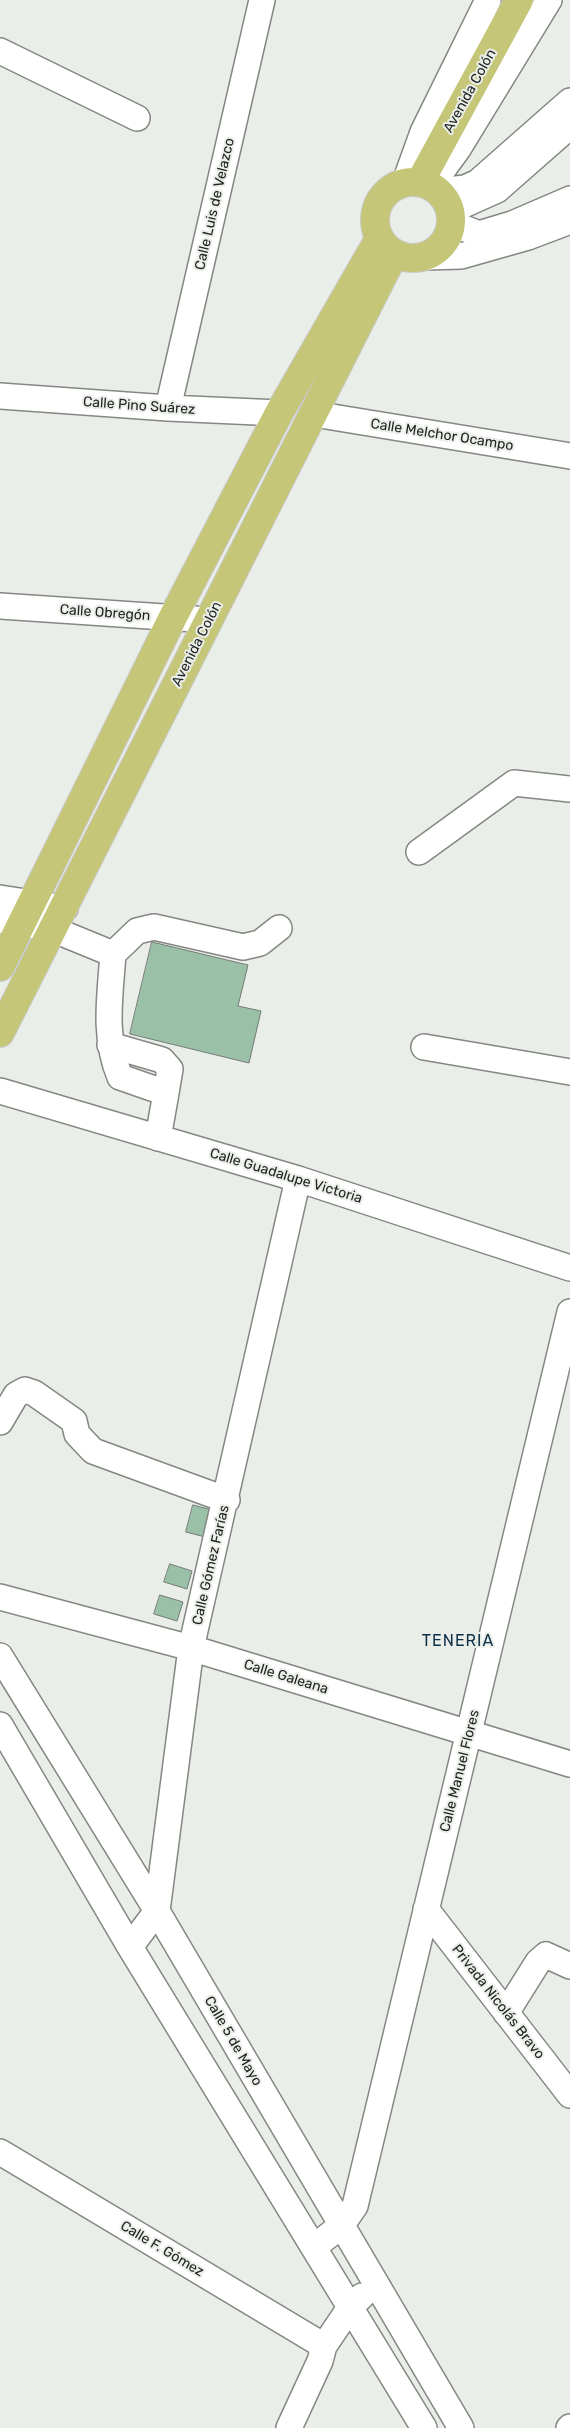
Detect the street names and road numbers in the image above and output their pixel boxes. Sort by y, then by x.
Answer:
street label: Avenida Colón [440,46,500,136]
street label: Calle Luis de Velazco [192,136,238,272]
street label: Calle Pino Suárez [82,394,196,418]
street label: Calle Melchor Ocampo [369,415,515,455]
street label: Avenida Colón [168,599,226,689]
street label: Calle Obregón [59,601,151,625]
street label: Calle Guadalupe Victoria [208,1145,364,1207]
street label: Calle Gómez Farías [189,1503,233,1627]
street label: Calle Galeana [242,1656,330,1698]
street label: Calle Manuel Flores [437,1708,483,1834]
street label: Privada Nicolás Bravo [448,1941,548,2063]
street label: Calle 5 de Mayo [201,1993,265,2089]
street label: Calle F. Gómez [117,2217,207,2281]

